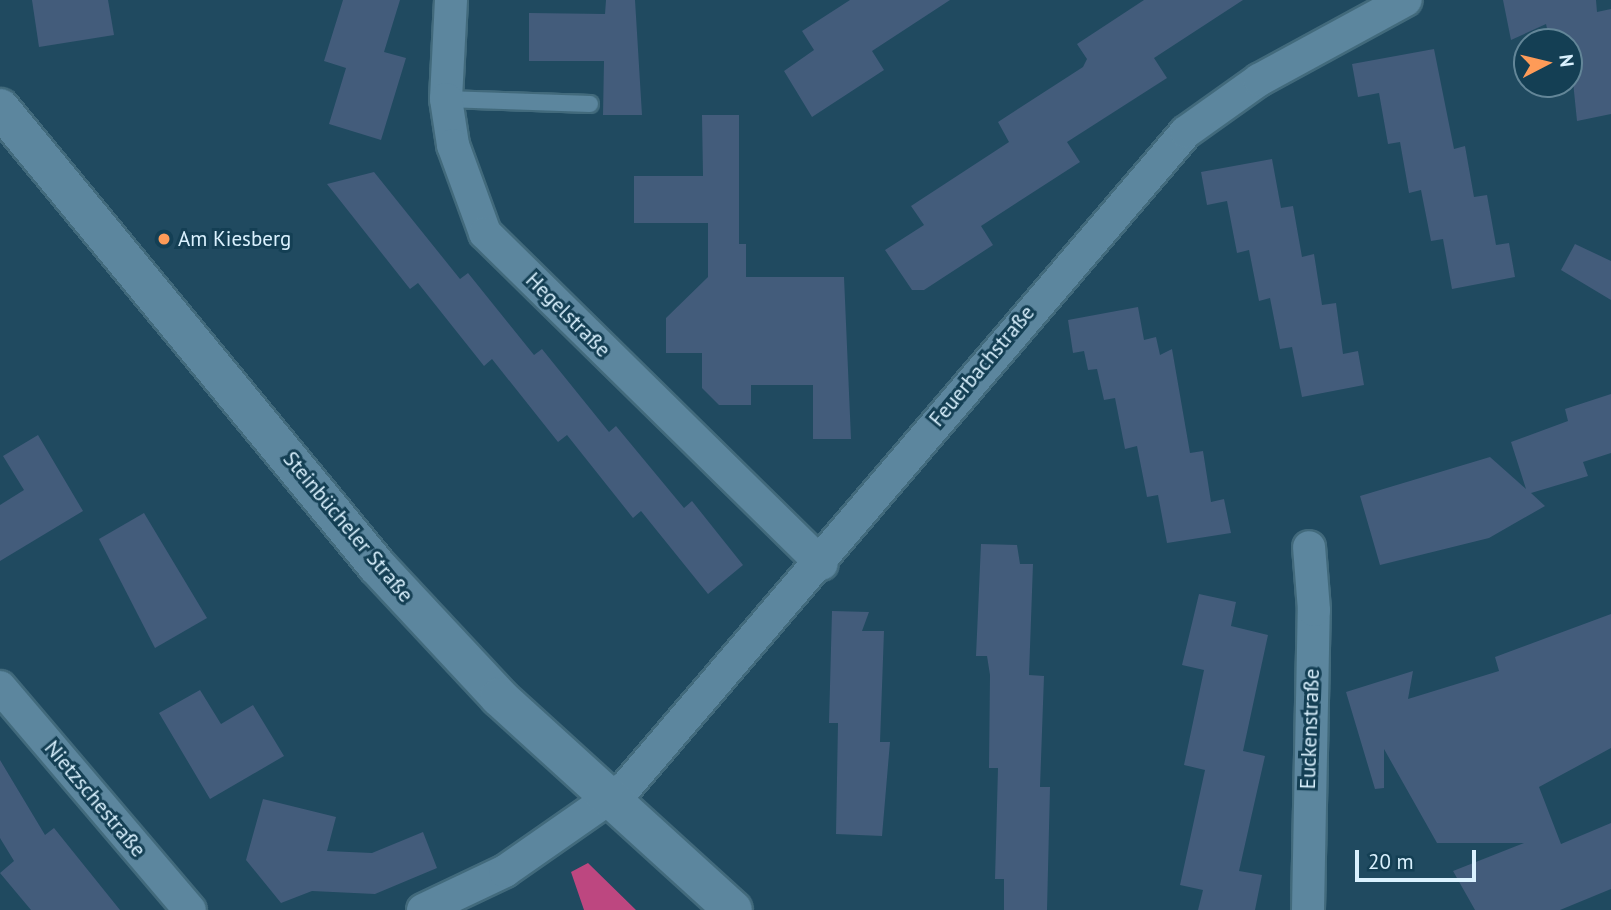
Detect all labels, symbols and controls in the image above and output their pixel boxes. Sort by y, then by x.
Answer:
north arrow [1513,28,1583,98]
text: N [1554,53,1580,68]
place label: Am Kiesberg [178,226,291,252]
marker: Am Kiesberg [156,231,172,247]
street label: Hegelstraße [520,267,616,363]
street label: Feuerbachstraße [924,300,1040,432]
street label: Steinbücheler Straße [278,447,418,607]
street label: Euckenstraße [1295,668,1325,790]
street label: Nietzschestraße [39,736,151,862]
scale bar [1359,836,1480,880]
text: 20 m [1368,848,1414,875]

